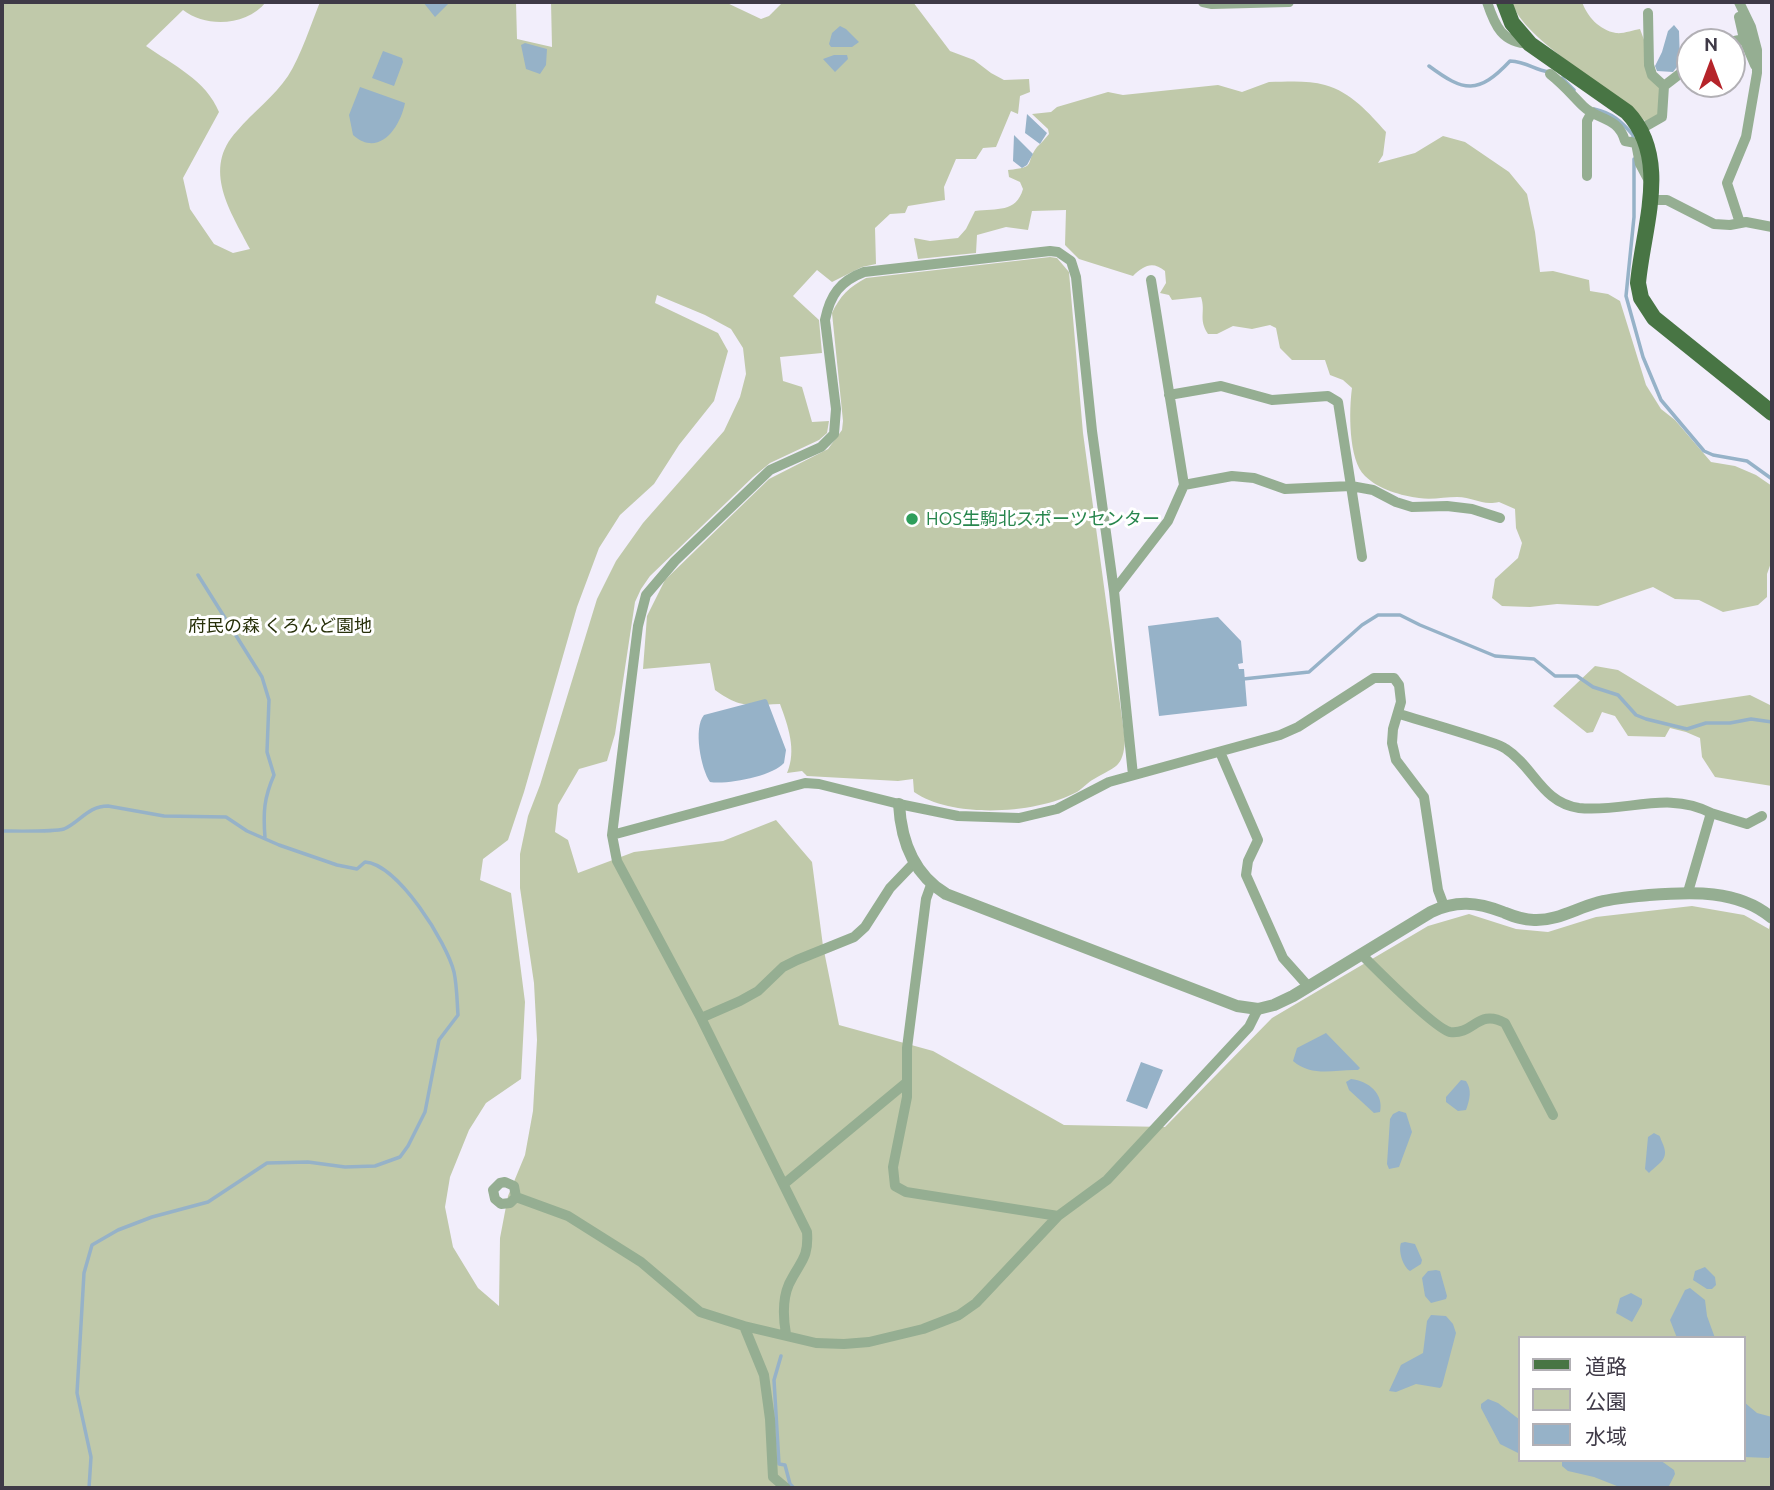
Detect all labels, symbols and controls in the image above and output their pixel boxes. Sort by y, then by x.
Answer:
north arrow [1676,28,1746,98]
text: N [1704,33,1718,55]
place label: HOS生駒北スポーツセンター [926,508,1160,530]
marker: HOS生駒北スポーツセンター [904,511,920,527]
park label: 府民の森 くろんど園地 [188,615,372,637]
legend [1518,1336,1746,1462]
text: 道路 [1585,1354,1627,1378]
text: 公園 [1585,1389,1627,1413]
text: 水域 [1585,1424,1627,1448]

